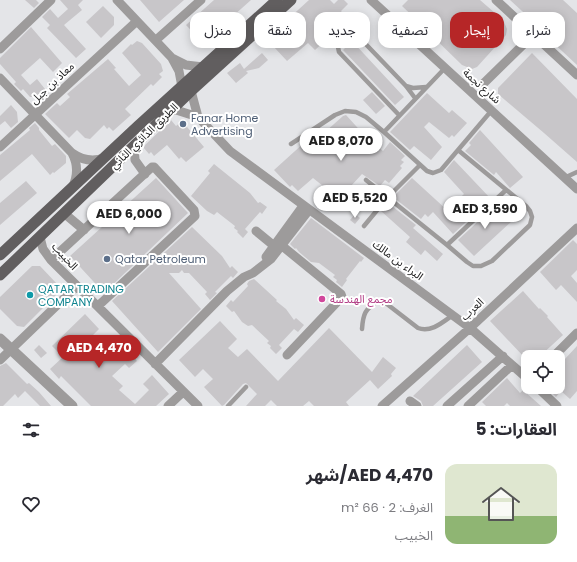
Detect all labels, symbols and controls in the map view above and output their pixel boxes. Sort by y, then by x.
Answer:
chip: منزل [190,12,246,48]
chip: شقة [254,12,306,48]
chip: جديد [314,12,370,48]
chip: تصفية [378,12,442,48]
chip: إيجار [450,12,504,48]
chip: شراء [512,12,565,48]
street label: معاذ بن جبل [26,58,78,108]
street label: شارع نجمة [460,65,505,108]
street label: الطريق الدائري الثاني [106,99,183,174]
place label: Fanar Home Advertising [191,110,258,139]
marker: Fanar Home Advertising [178,119,188,129]
pin: AED 8,070 [295,128,387,162]
text: AED 8,070 [309,131,373,150]
pin: AED 5,520 [309,185,401,219]
text: AED 5,520 [322,188,388,207]
pin: AED 3,590 [439,196,531,230]
text: AED 3,590 [452,199,518,218]
pin: AED 6,000 [83,201,175,235]
text: AED 6,000 [96,204,162,223]
street label: البراء بن مالك [369,236,427,284]
street label: الخبيب [48,239,82,273]
place label: Qatar Petroleum [115,251,206,267]
marker: Qatar Petroleum [102,254,112,264]
place label: QATAR TRADING COMPANY [38,281,124,310]
marker: QATAR TRADING COMPANY [25,290,35,300]
place label: مجمع الهندسة [330,291,393,307]
marker: مجمع الهندسة [317,294,327,304]
street label: العرب [457,294,487,324]
pin: AED 4,470 [53,335,145,369]
text: AED 4,470 [66,338,132,357]
map controls [521,350,565,394]
button: locate [521,350,565,394]
text: العقارات: 5 [475,417,557,441]
icon: filters [20,419,42,441]
text: AED 4,470/شهر [306,463,433,487]
icon: home [477,480,525,528]
icon: heart [20,493,42,515]
text: الغرف: 2 · 66 m² [341,498,433,517]
text: الخبيب [395,526,433,545]

